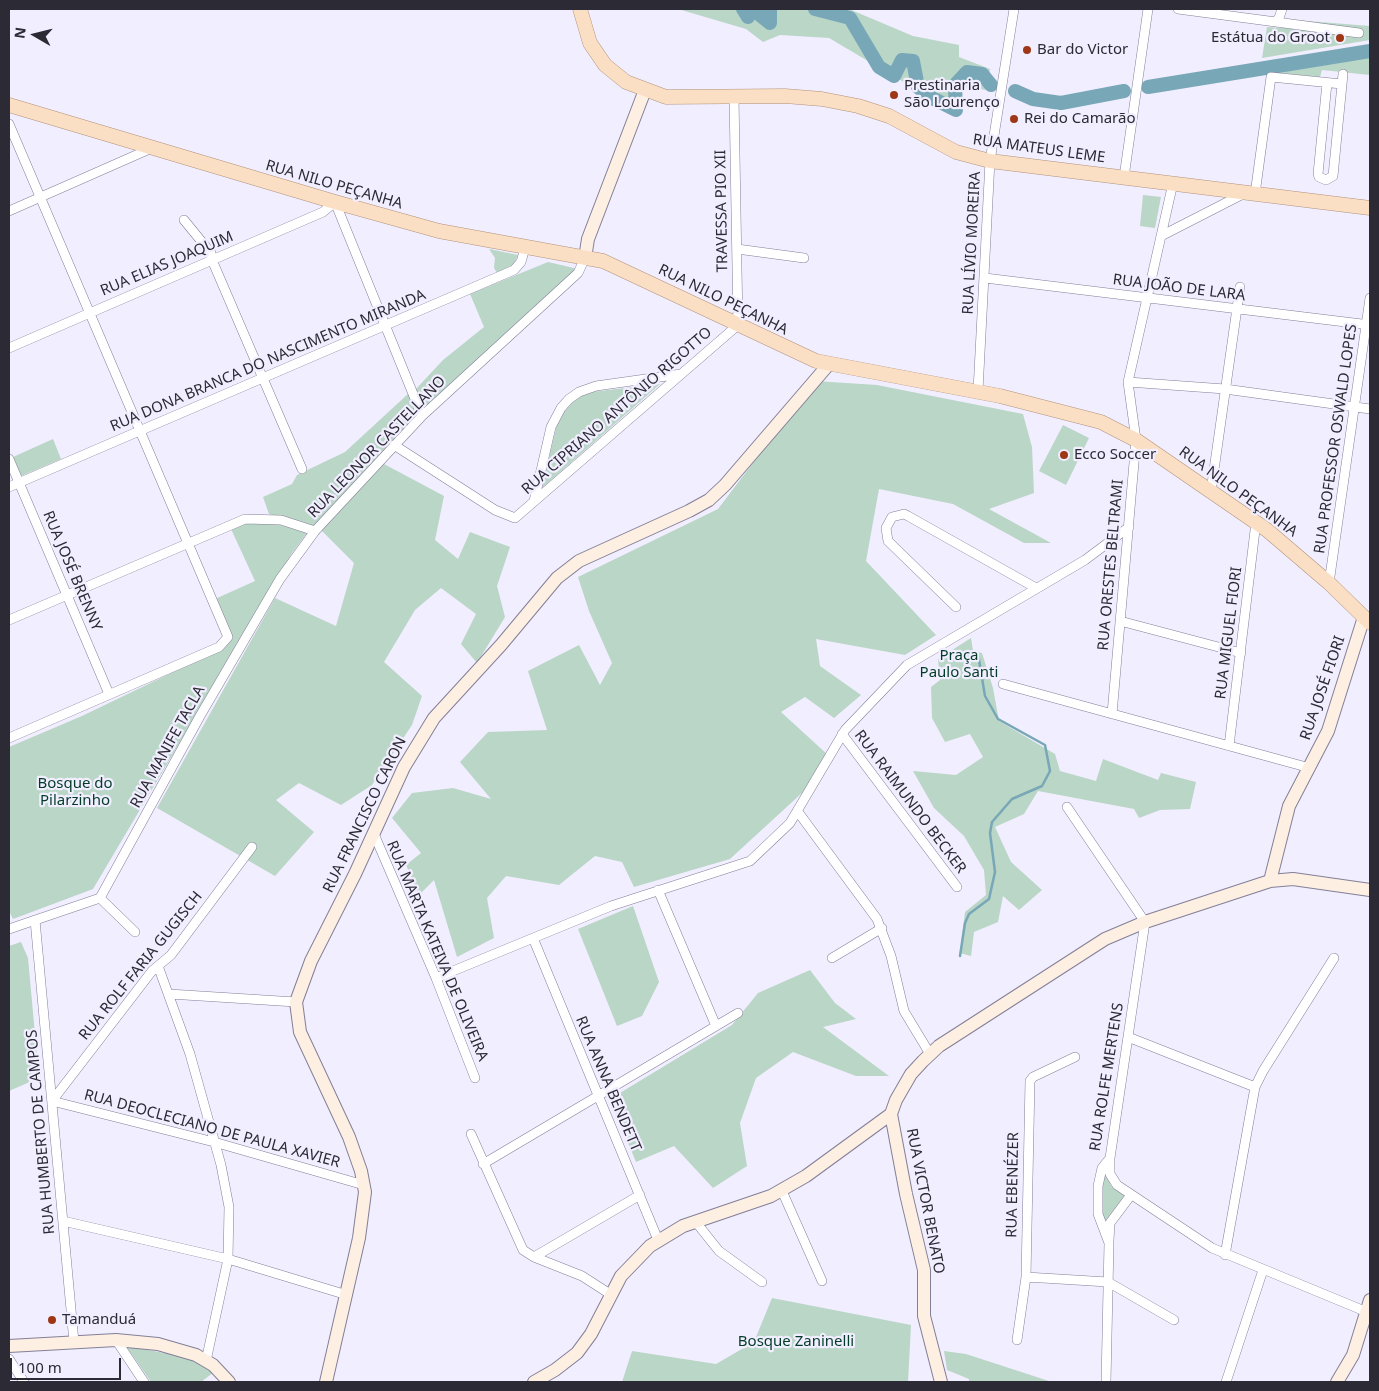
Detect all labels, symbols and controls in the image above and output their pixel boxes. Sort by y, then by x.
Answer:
north arrow [10,10,60,60]
text: N [9,26,30,40]
place label: Estátua do Groot [1211,29,1330,47]
marker: Estátua do Groot [1334,32,1346,44]
place label: Bar do Victor [1037,41,1128,59]
marker: Bar do Victor [1021,44,1033,56]
place label: Prestinaria São Lourenço [904,77,1000,112]
marker: Prestinaria São Lourenço [888,89,900,101]
place label: Rei do Camarão [1024,110,1135,128]
marker: Rei do Camarão [1008,113,1020,125]
street label: RUA MATEUS LEME [972,131,1106,167]
street label: TRAVESSA PIO XII [712,150,732,272]
street label: RUA NILO PEÇANHA [263,157,405,213]
street label: RUA LÍVIO MOREIRA [959,171,985,315]
street label: RUA ELIAS JOAQUIM [98,228,236,300]
street label: RUA NILO PEÇANHA [655,261,791,339]
street label: RUA JOÃO DE LARA [1112,271,1246,305]
street label: RUA DONA BRANCA DO NASCIMENTO MIRANDA [108,286,428,436]
street label: RUA CIPRIANO ANTÔNIO RIGOTTO [518,323,716,499]
street label: RUA PROFESSOR OSWALD LOPES [1311,323,1361,555]
street label: RUA LEONOR CASTELLANO [304,372,450,522]
street label: RUA NILO PEÇANHA [1175,443,1301,541]
place label: Ecco Soccer [1074,446,1156,464]
marker: Ecco Soccer [1058,449,1070,461]
street label: RUA ORESTES BELTRAMI [1095,479,1127,651]
street label: RUA JOSÉ BRENNY [39,508,105,634]
street label: RUA MIGUEL FIORI [1212,566,1246,700]
street label: RUA JOSÉ FIORI [1297,634,1349,742]
park label: Praça Paulo Santi [920,647,998,682]
street label: RUA MANIFE TACLA [127,683,209,811]
street label: RUA RAIMUNDO BECKER [850,727,970,877]
street label: RUA FRANCISCO CARON [319,734,411,896]
park label: Bosque do Pilarzinho [37,775,113,810]
street label: RUA MARTA KATEIVA DE OLIVEIRA [382,838,492,1064]
street label: RUA ROLF FARIA GUGISCH [76,888,206,1044]
street label: RUA ROLFE MERTENS [1086,1001,1128,1153]
street label: RUA ANNA BENDETT [571,1014,645,1154]
street label: RUA HUMBERTO DE CAMPOS [23,1029,59,1235]
street label: RUA DEOCLECIANO DE PAULA XAVIER [82,1086,342,1172]
street label: RUA VICTOR BENATO [902,1127,948,1275]
street label: RUA EBENÉZER [1003,1132,1023,1238]
place label: Tamanduá [62,1311,136,1329]
marker: Tamanduá [46,1314,58,1326]
park label: Bosque Zaninelli [738,1333,854,1351]
scale bar [12,1348,124,1380]
text: 100 m [18,1357,62,1377]

